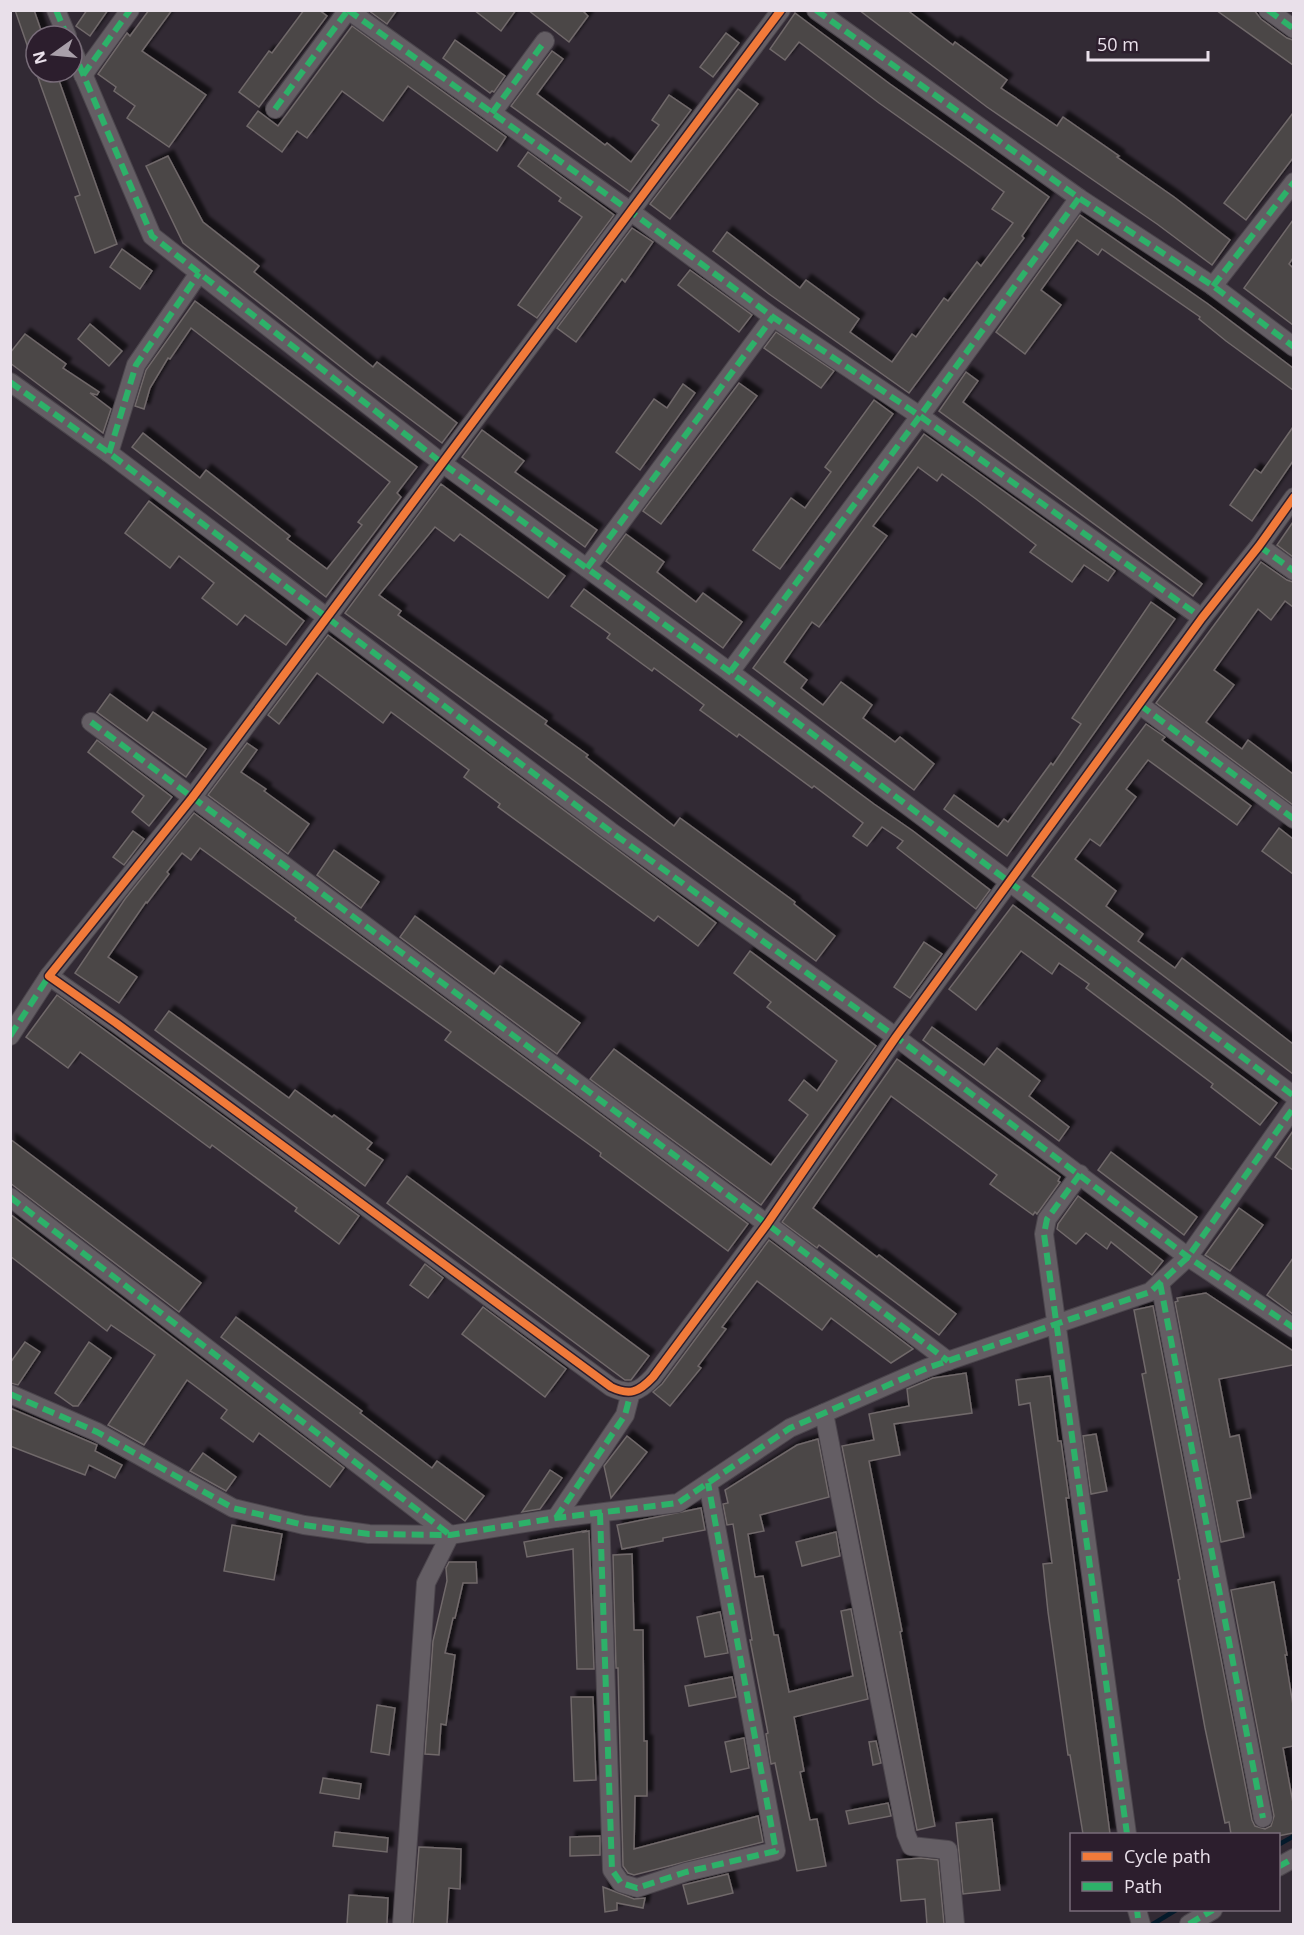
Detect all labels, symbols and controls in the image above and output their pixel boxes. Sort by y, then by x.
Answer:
north arrow [24,24,84,84]
scale bar [1088,24,1208,62]
text: 50 m [1097,32,1139,56]
text: N [27,49,52,67]
legend [1070,1833,1280,1911]
text: Cycle path [1124,1844,1211,1868]
text: Path [1124,1874,1162,1898]

